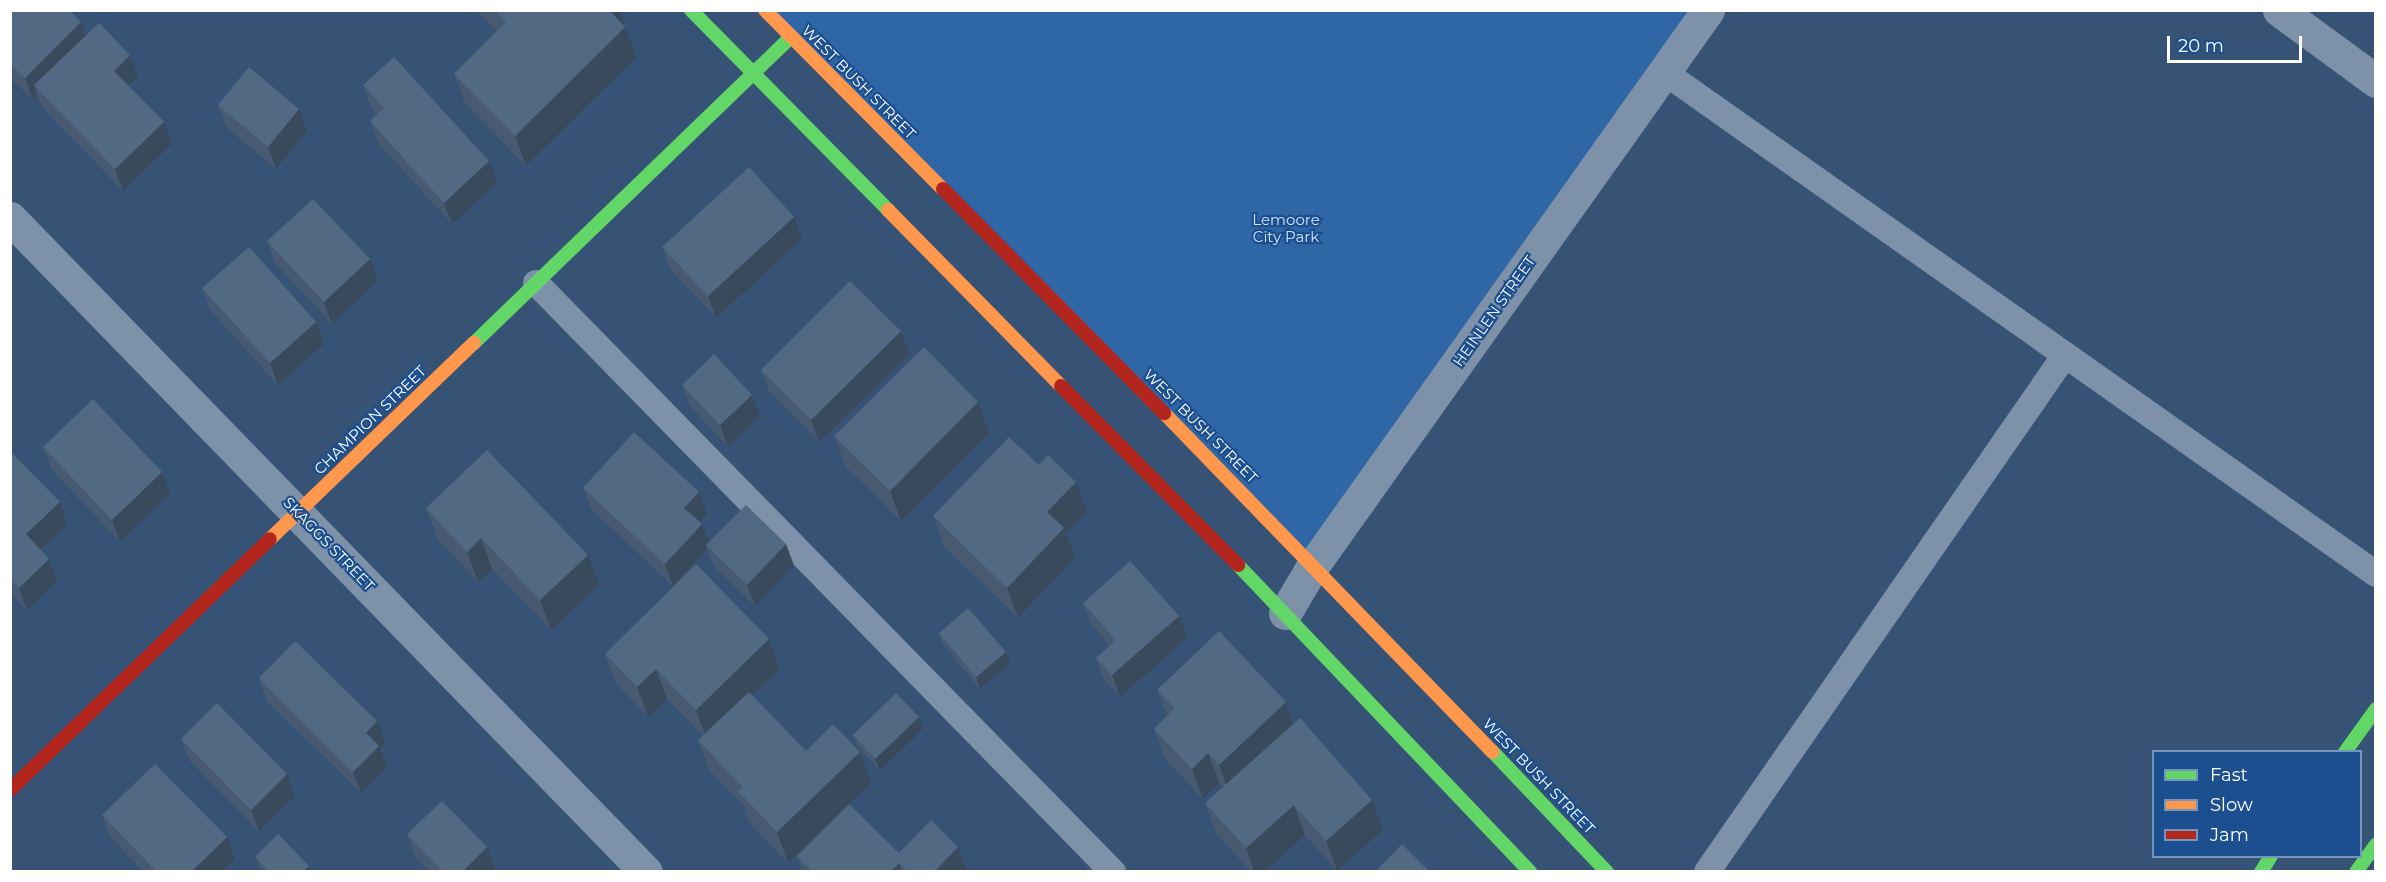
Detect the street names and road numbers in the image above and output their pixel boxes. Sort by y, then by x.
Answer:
street label: WEST BUSH STREET [798,21,920,143]
street label: HEINLEN STREET [1449,252,1539,370]
street label: CHAMPION STREET [310,362,430,478]
street label: WEST BUSH STREET [1140,365,1262,487]
street label: SKAGGS STREET [280,493,378,595]
street label: WEST BUSH STREET [1479,714,1599,838]

